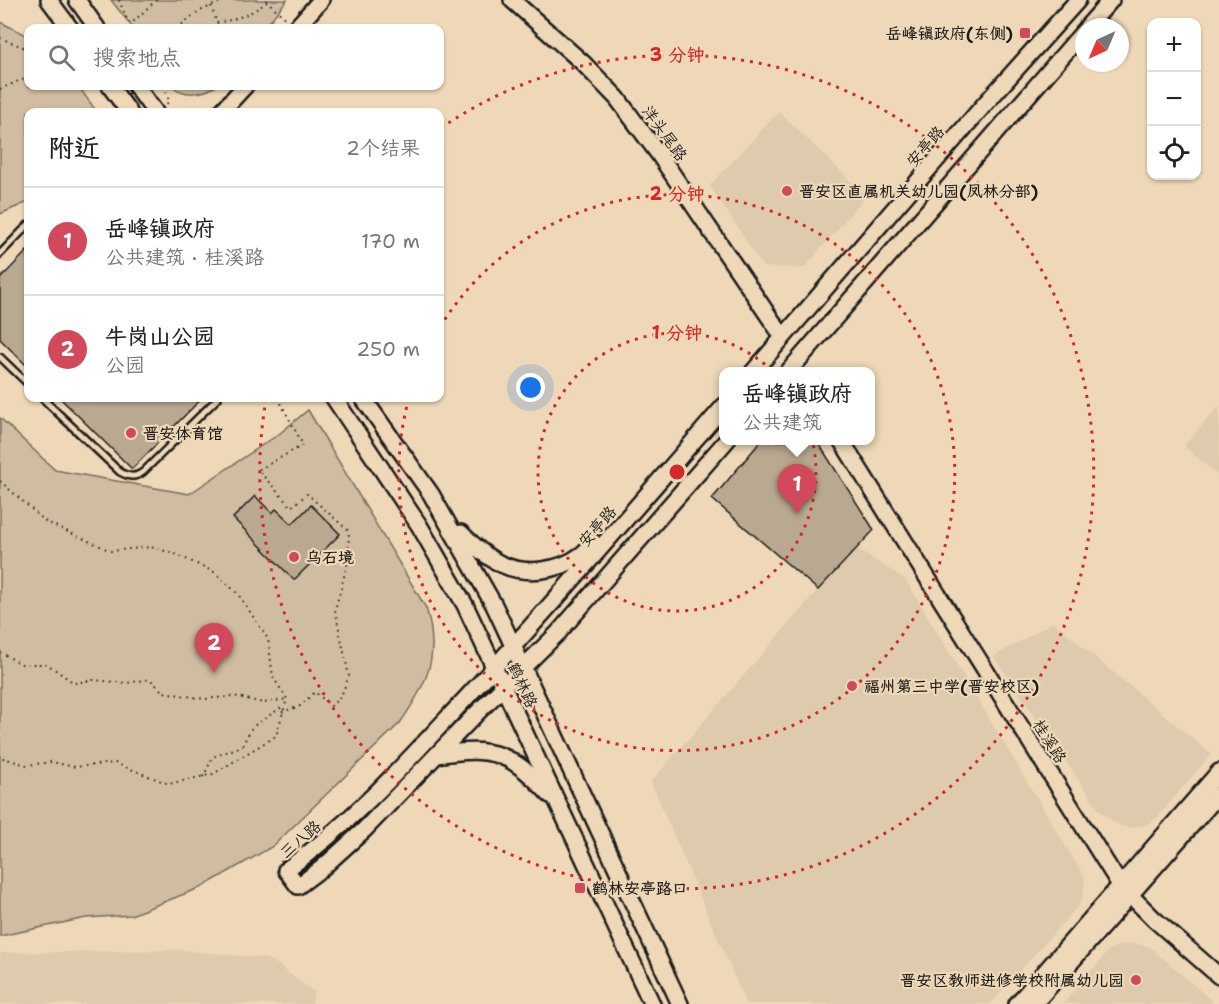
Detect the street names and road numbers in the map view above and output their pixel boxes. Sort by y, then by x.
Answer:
street label: 洋头尾路 [637,101,692,165]
street label: 安亭路 [902,121,949,171]
street label: 安亭路 [574,501,621,551]
street label: 鹤林路 [503,659,542,711]
street label: 桂溪路 [1028,715,1071,767]
street label: 三八路 [275,816,325,863]

